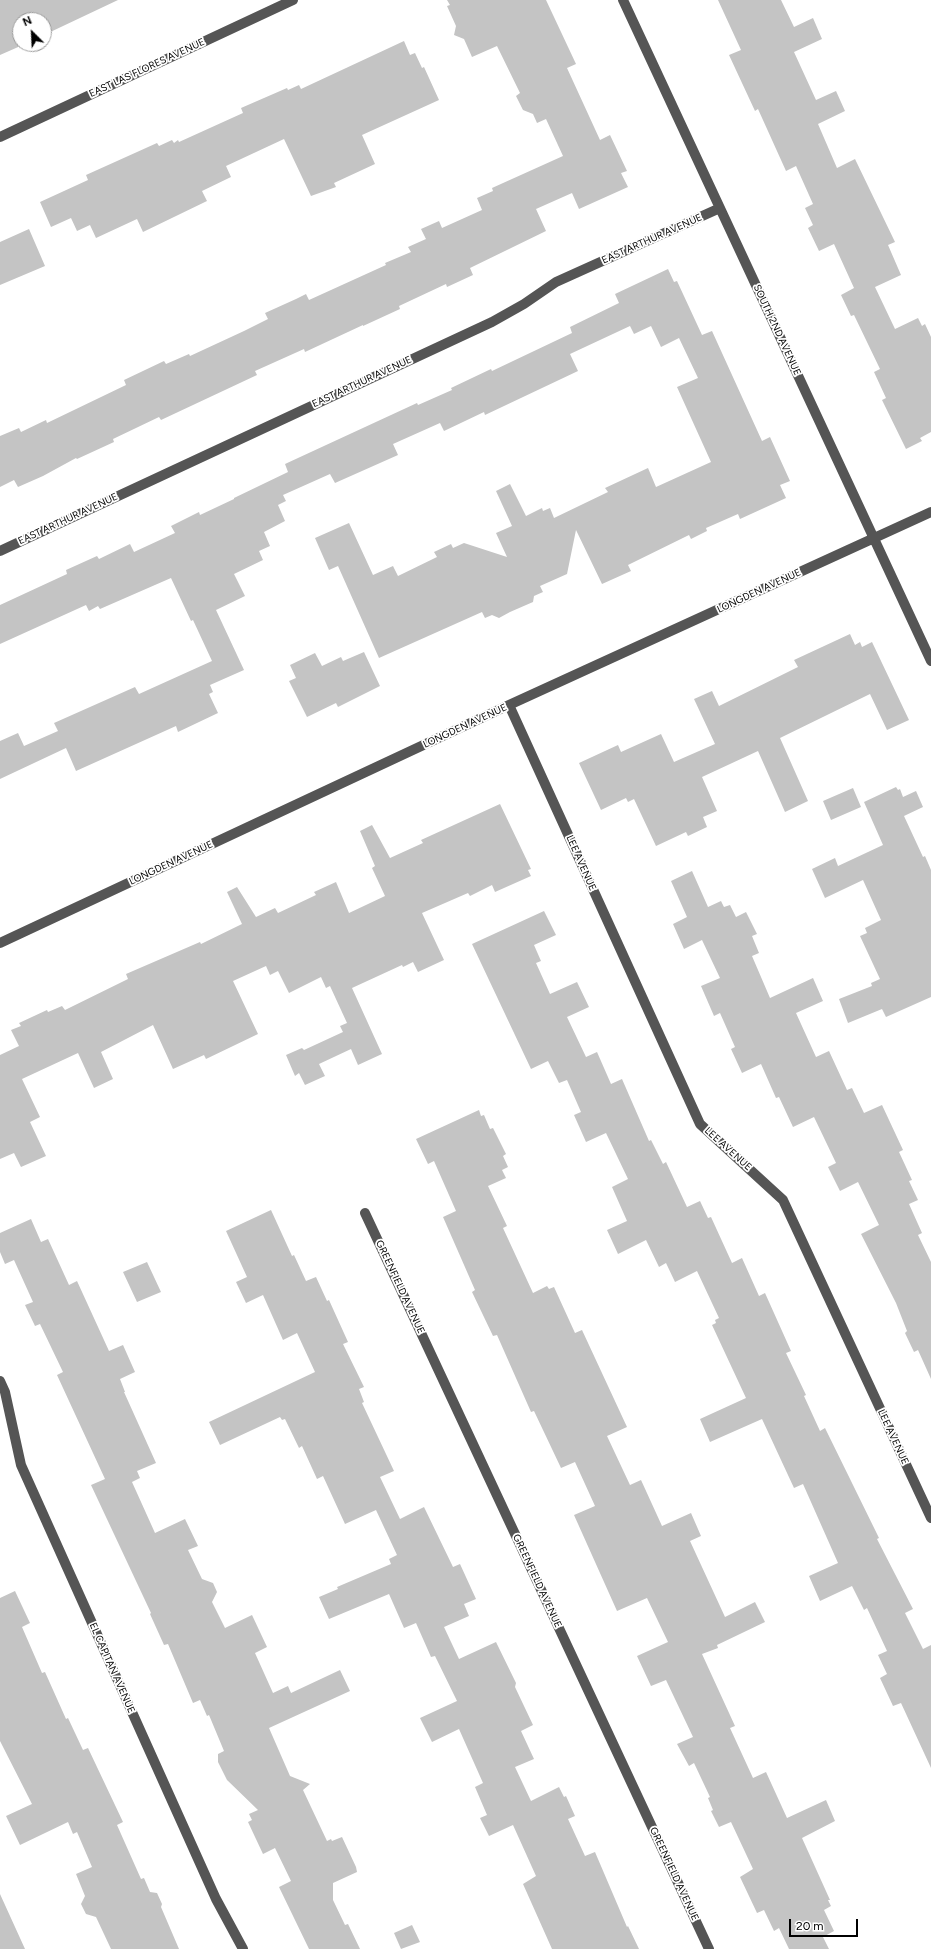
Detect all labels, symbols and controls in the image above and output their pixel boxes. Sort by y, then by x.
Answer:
north arrow [12,12,52,52]
text: N [21,14,34,29]
street label: EAST LAS FLORES AVENUE [87,36,207,100]
street label: EAST ARTHUR AVENUE [600,211,704,267]
street label: SOUTH 2ND AVENUE [751,283,803,377]
street label: EAST ARTHUR AVENUE [310,354,414,410]
street label: EAST ARTHUR AVENUE [16,491,120,547]
street label: LONGDEN AVENUE [715,566,803,616]
street label: LONGDEN AVENUE [421,701,509,751]
street label: LEE AVENUE [563,833,599,893]
street label: LONGDEN AVENUE [127,838,215,888]
street label: LEE AVENUE [702,1125,754,1173]
street label: GREENFIELD AVENUE [373,1238,427,1336]
street label: LEE AVENUE [875,1408,911,1466]
street label: GREENFIELD AVENUE [510,1532,564,1630]
street label: EL CAPITAN AVENUE [87,1621,137,1715]
street label: GREENFIELD AVENUE [647,1825,701,1923]
scale bar [791,1911,860,1937]
text: 20 m [796,1919,824,1933]

